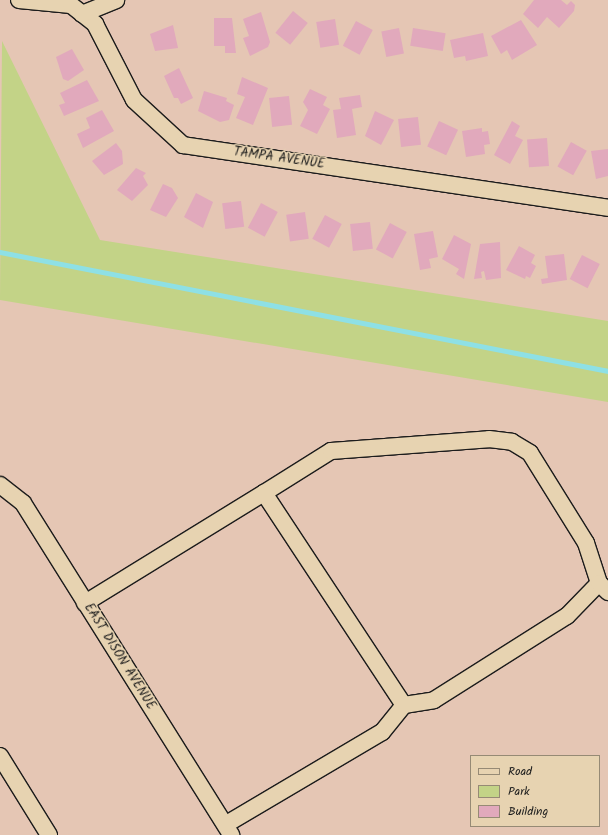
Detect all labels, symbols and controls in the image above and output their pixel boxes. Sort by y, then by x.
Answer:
street label: TAMPA AVENUE [232,145,326,173]
street label: EAST DISON AVENUE [80,601,158,713]
legend [470,755,600,827]
text: Road [508,762,532,781]
text: Park [508,782,530,801]
text: Building [508,802,548,821]

